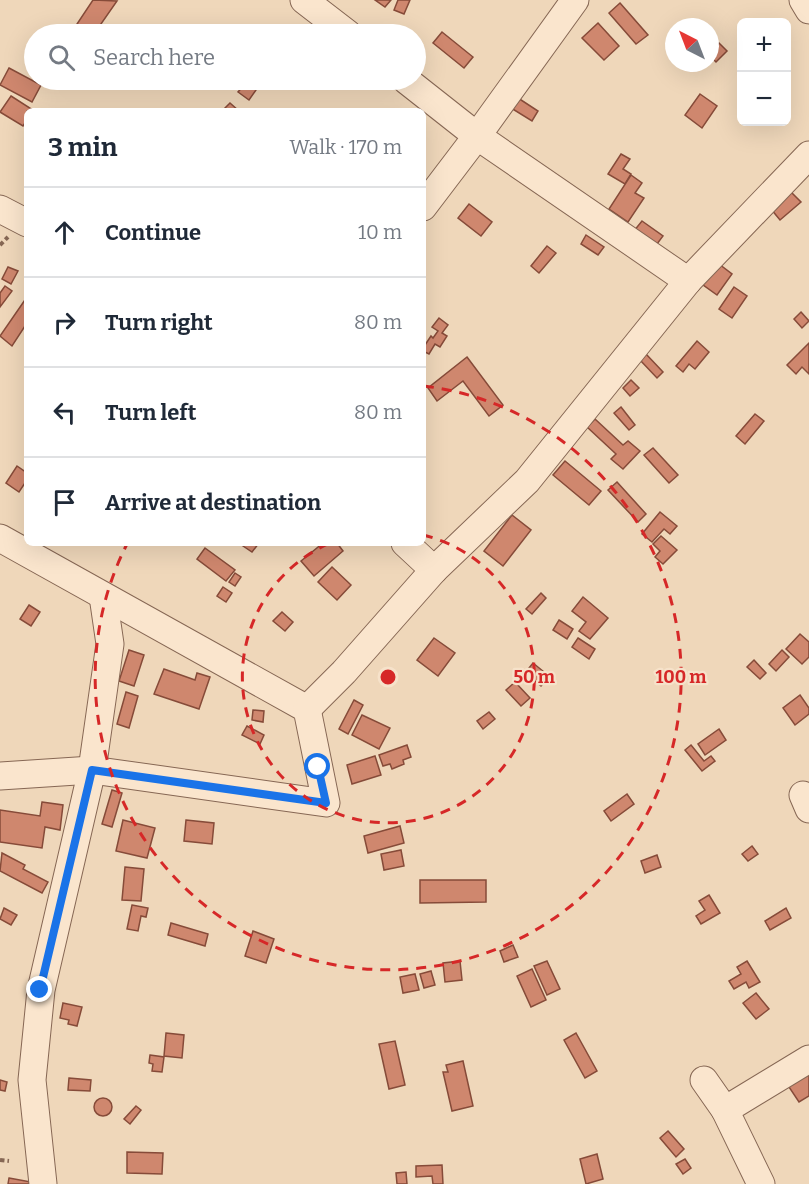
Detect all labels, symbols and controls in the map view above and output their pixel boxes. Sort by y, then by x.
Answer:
north arrow [665,18,719,72]
map controls [737,18,791,126]
button: + [737,18,791,72]
search box [24,24,426,90]
icon: search [45,41,78,74]
text: Search here [93,44,215,71]
button: − [737,72,791,126]
text: 3 min [48,132,117,163]
text: Walk · 170 m [289,135,402,159]
icon: ahead [48,216,81,249]
text: Continue [105,219,201,246]
text: 10 m [358,220,402,244]
icon: right [48,306,81,339]
text: Turn right [105,309,213,336]
text: 80 m [354,310,402,334]
icon: left [48,396,81,429]
text: Turn left [105,399,197,426]
text: 80 m [354,400,402,424]
icon: arrive [48,486,81,519]
text: Arrive at destination [105,489,321,516]
text: 50 m [513,666,555,688]
text: 100 m [655,666,707,688]
centre of rings [378,667,398,687]
route start [304,753,330,779]
route end [26,976,52,1002]

